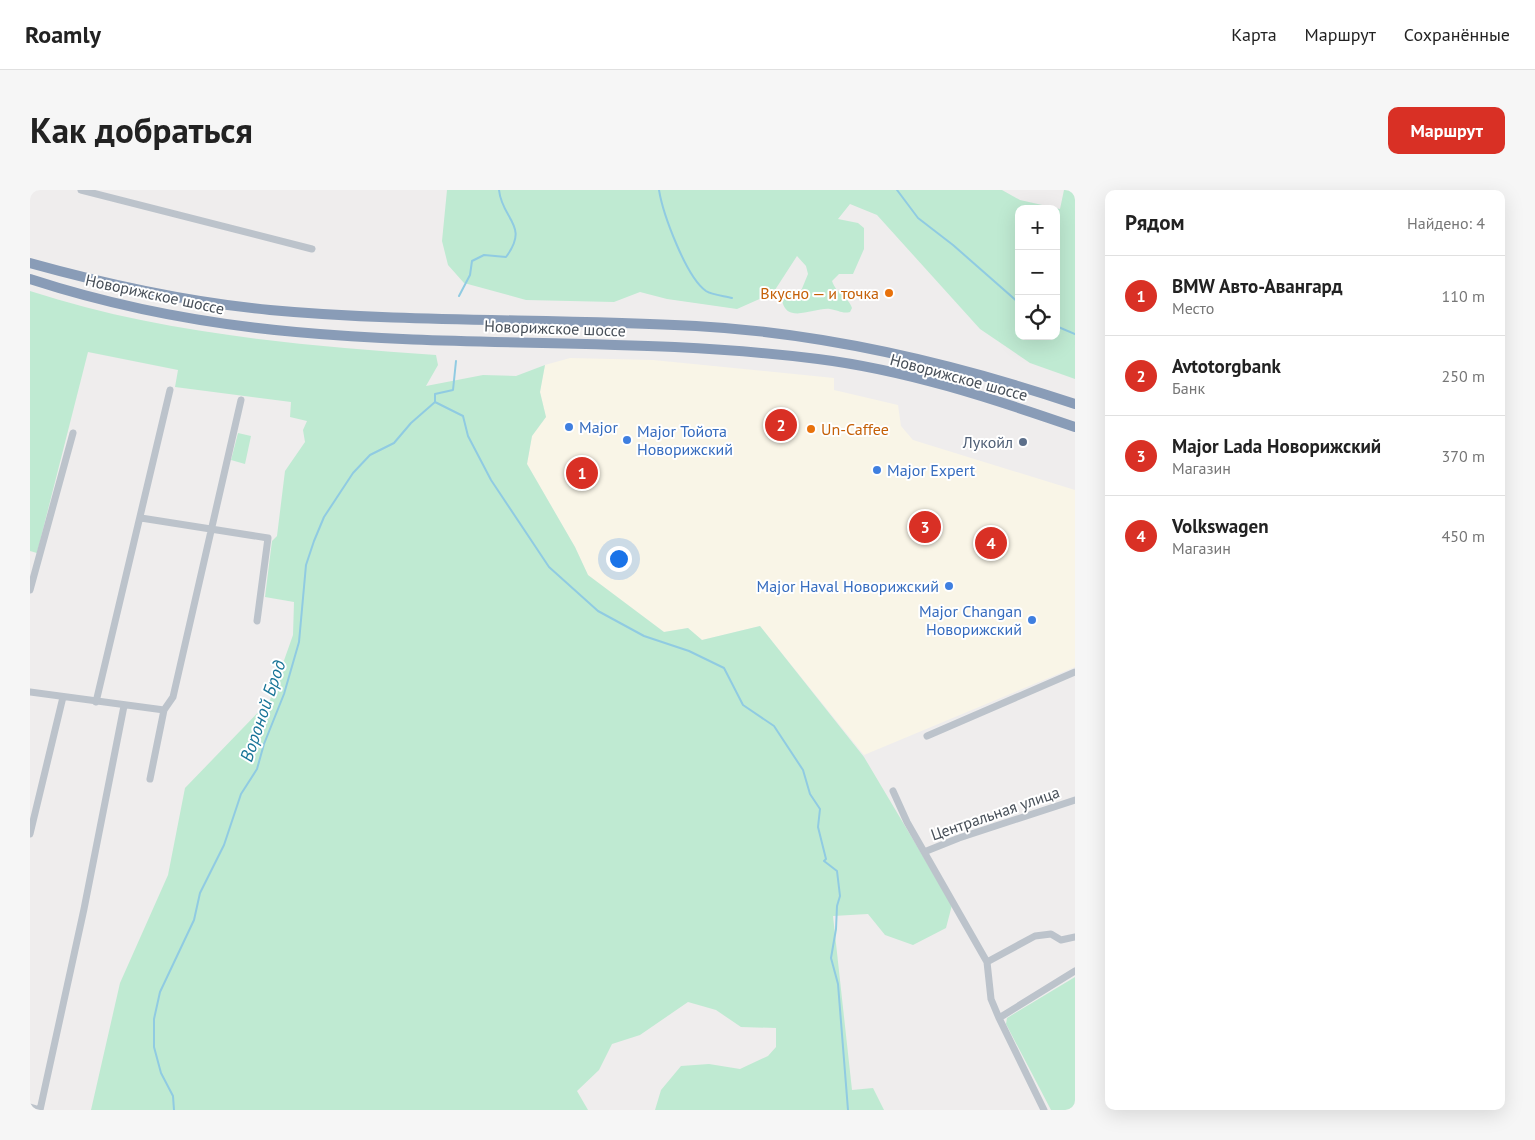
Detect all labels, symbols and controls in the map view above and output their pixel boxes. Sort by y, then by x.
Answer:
text: Roamly [25,19,101,50]
text: Карта [1231,23,1277,46]
text: Маршрут [1305,23,1376,46]
text: Сохранённые [1404,23,1510,46]
text: Как добраться [30,107,253,153]
button: Маршрут [1388,107,1505,154]
map controls [1015,205,1060,340]
button: + [1015,205,1060,250]
text: Рядом [1125,209,1184,236]
text: Найдено: 4 [1407,213,1485,233]
button: − [1015,250,1060,295]
street label: Новорижское шоссе [84,270,226,318]
text: BMW Авто-Авангард [1172,274,1343,298]
place label: Вкусно — и точка [760,283,879,303]
text: 1 [1136,286,1146,306]
text: 110 m [1442,286,1485,306]
marker: Вкусно — и точка [883,287,895,299]
button: locate [1015,295,1060,340]
text: Место [1172,298,1214,318]
street label: Новорижское шоссе [484,316,626,340]
street label: Новорижское шоссе [888,349,1030,405]
text: Avtotorgbank [1172,354,1281,378]
text: 2 [1136,366,1146,386]
text: 250 m [1442,366,1485,386]
text: Банк [1172,378,1205,398]
pin: 2 [765,406,797,444]
place label: Major [579,417,618,437]
place label: Un-Caffee [821,419,889,439]
marker: Major [563,421,575,433]
place label: Major Тойота Новорижский [637,421,733,459]
marker: Un-Caffee [805,423,817,435]
place label: Лукойл [962,432,1013,452]
marker: Major Тойота Новорижский [621,434,633,446]
text: Major Lada Новорижский [1172,434,1381,458]
marker: Лукойл [1017,436,1029,448]
text: 3 [1136,446,1146,466]
text: 370 m [1442,446,1485,466]
pin: 1 [566,454,598,492]
text: Магазин [1172,458,1231,478]
place label: Major Expert [887,460,976,480]
marker: Major Expert [871,464,883,476]
pin: 3 [909,508,941,546]
text: Volkswagen [1172,514,1268,538]
pin: 4 [975,524,1007,562]
text: 4 [1136,526,1146,546]
text: 450 m [1442,526,1485,546]
text: Магазин [1172,538,1231,558]
your location [606,546,632,572]
place label: Major Haval Новорижский [757,576,939,596]
marker: Major Haval Новорижский [943,580,955,592]
place label: Major Changan Новорижский [919,601,1022,639]
marker: Major Changan Новорижский [1026,614,1038,626]
water label: Вороной Брод [234,657,291,765]
street label: Центральная улица [928,782,1062,844]

